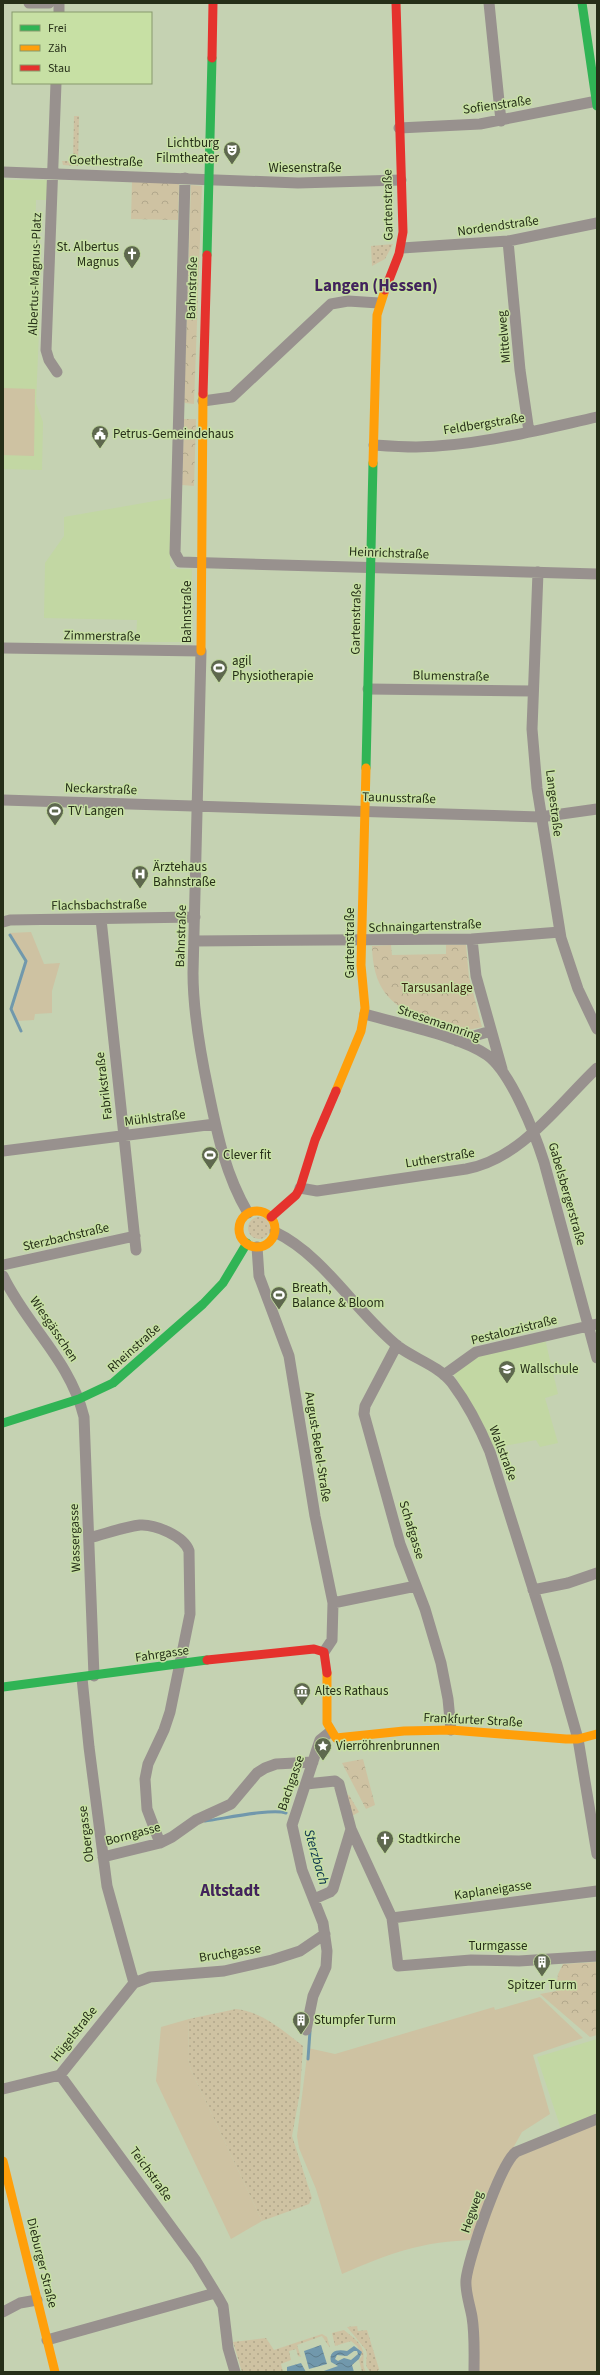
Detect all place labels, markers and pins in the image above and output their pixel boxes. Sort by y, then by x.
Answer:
place label: Lichtburg Filmtheater [156,134,219,167]
theatre icon: Lichtburg Filmtheater [222,140,242,165]
place label: St. Albertus Magnus [57,238,120,271]
church icon: St. Albertus Magnus [122,244,142,269]
public building icon: Petrus-Gemeindehaus [90,424,110,449]
place label: Petrus-Gemeindehaus [113,425,234,443]
place label: agil Physiotherapie [232,652,314,685]
sports icon: agil Physiotherapie [209,658,229,683]
sports icon: TV Langen [45,801,65,826]
place label: TV Langen [68,802,124,820]
place label: Ärztehaus Bahnstraße [153,858,216,891]
hospital icon: Ärztehaus Bahnstraße [130,864,150,889]
sports icon: Clever fit [200,1145,220,1170]
place label: Clever fit [223,1146,272,1164]
place label: Breath, Balance & Bloom [292,1279,384,1312]
sports icon: Breath, Balance & Bloom [269,1285,289,1310]
school or university icon: Wallschule [497,1359,517,1384]
place label: Wallschule [520,1360,578,1378]
museum icon: Altes Rathaus [292,1681,312,1706]
place label: Altes Rathaus [315,1682,389,1700]
place icon: Vierröhrenbrunnen [313,1736,333,1761]
place label: Vierröhrenbrunnen [336,1737,440,1755]
church icon: Stadtkirche [375,1829,395,1854]
place label: Stadtkirche [398,1830,460,1848]
building icon: Spitzer Turm [532,1952,552,1977]
place label: Spitzer Turm [507,1976,577,1994]
building icon: Stumpfer Turm [291,2010,311,2035]
place label: Stumpfer Turm [314,2011,396,2029]

